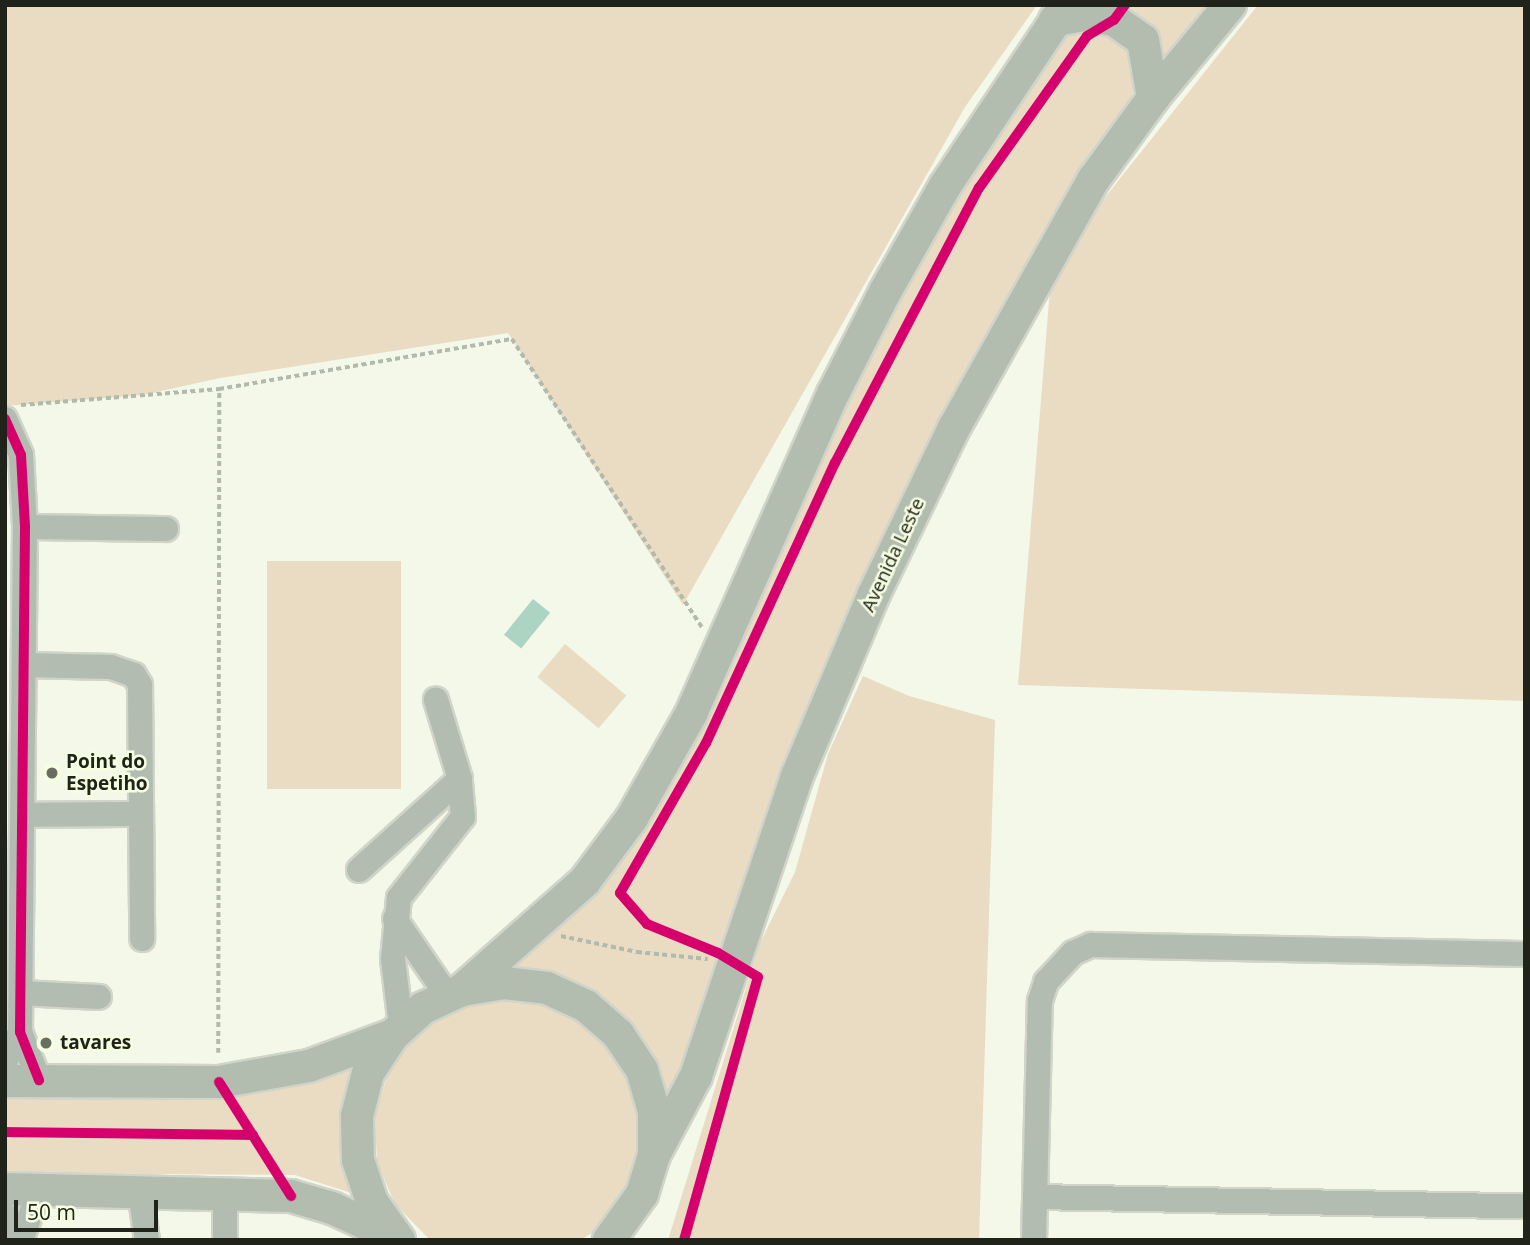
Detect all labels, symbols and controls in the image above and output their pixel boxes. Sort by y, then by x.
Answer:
street label: Avenida Leste [857,495,929,615]
place label: Point do Espetiho [66,751,148,795]
marker: Point do Espetiho [44,765,60,781]
place label: tavares [60,1032,131,1054]
marker: tavares [38,1035,54,1051]
scale bar [18,1186,161,1230]
text: 50 m [27,1198,76,1226]

